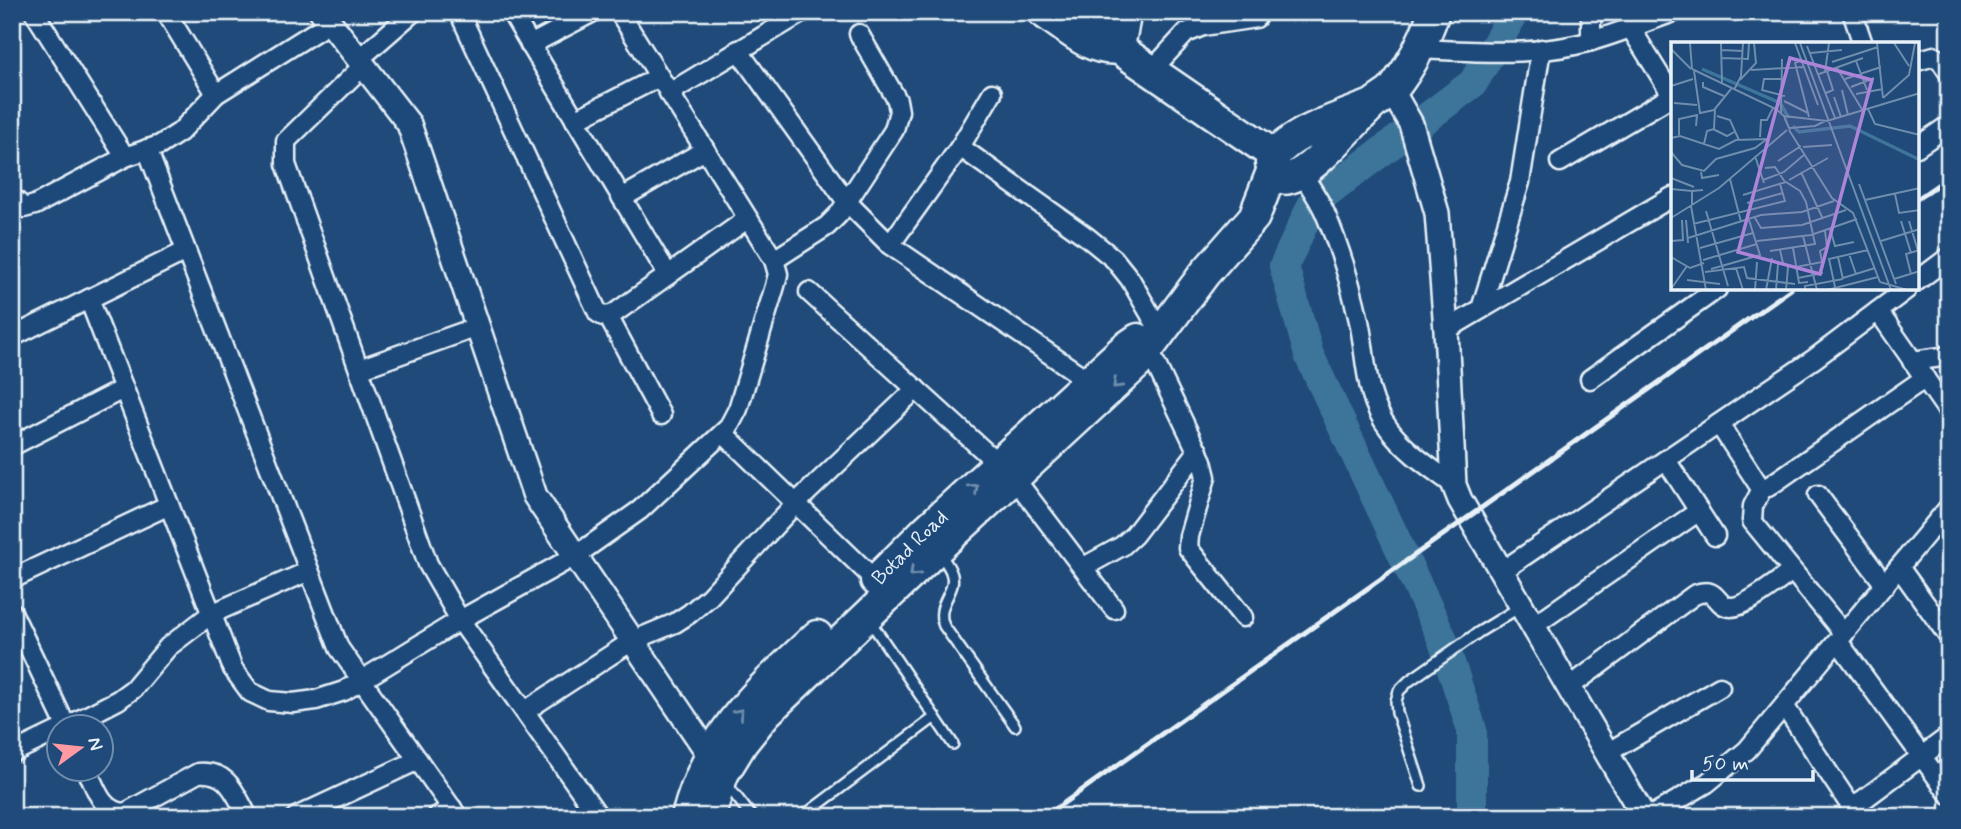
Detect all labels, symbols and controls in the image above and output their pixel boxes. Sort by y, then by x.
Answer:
inset map [1671,42,1919,290]
one-way arrow [1112,376,1125,389]
one-way arrow [966,484,979,496]
street label: Botad Road [866,504,954,592]
one-way arrow [909,563,922,576]
one-way arrow [731,708,743,721]
north arrow [46,714,116,784]
text: N [81,735,109,753]
scale bar [1692,738,1812,782]
text: 50 m [1702,750,1749,778]

